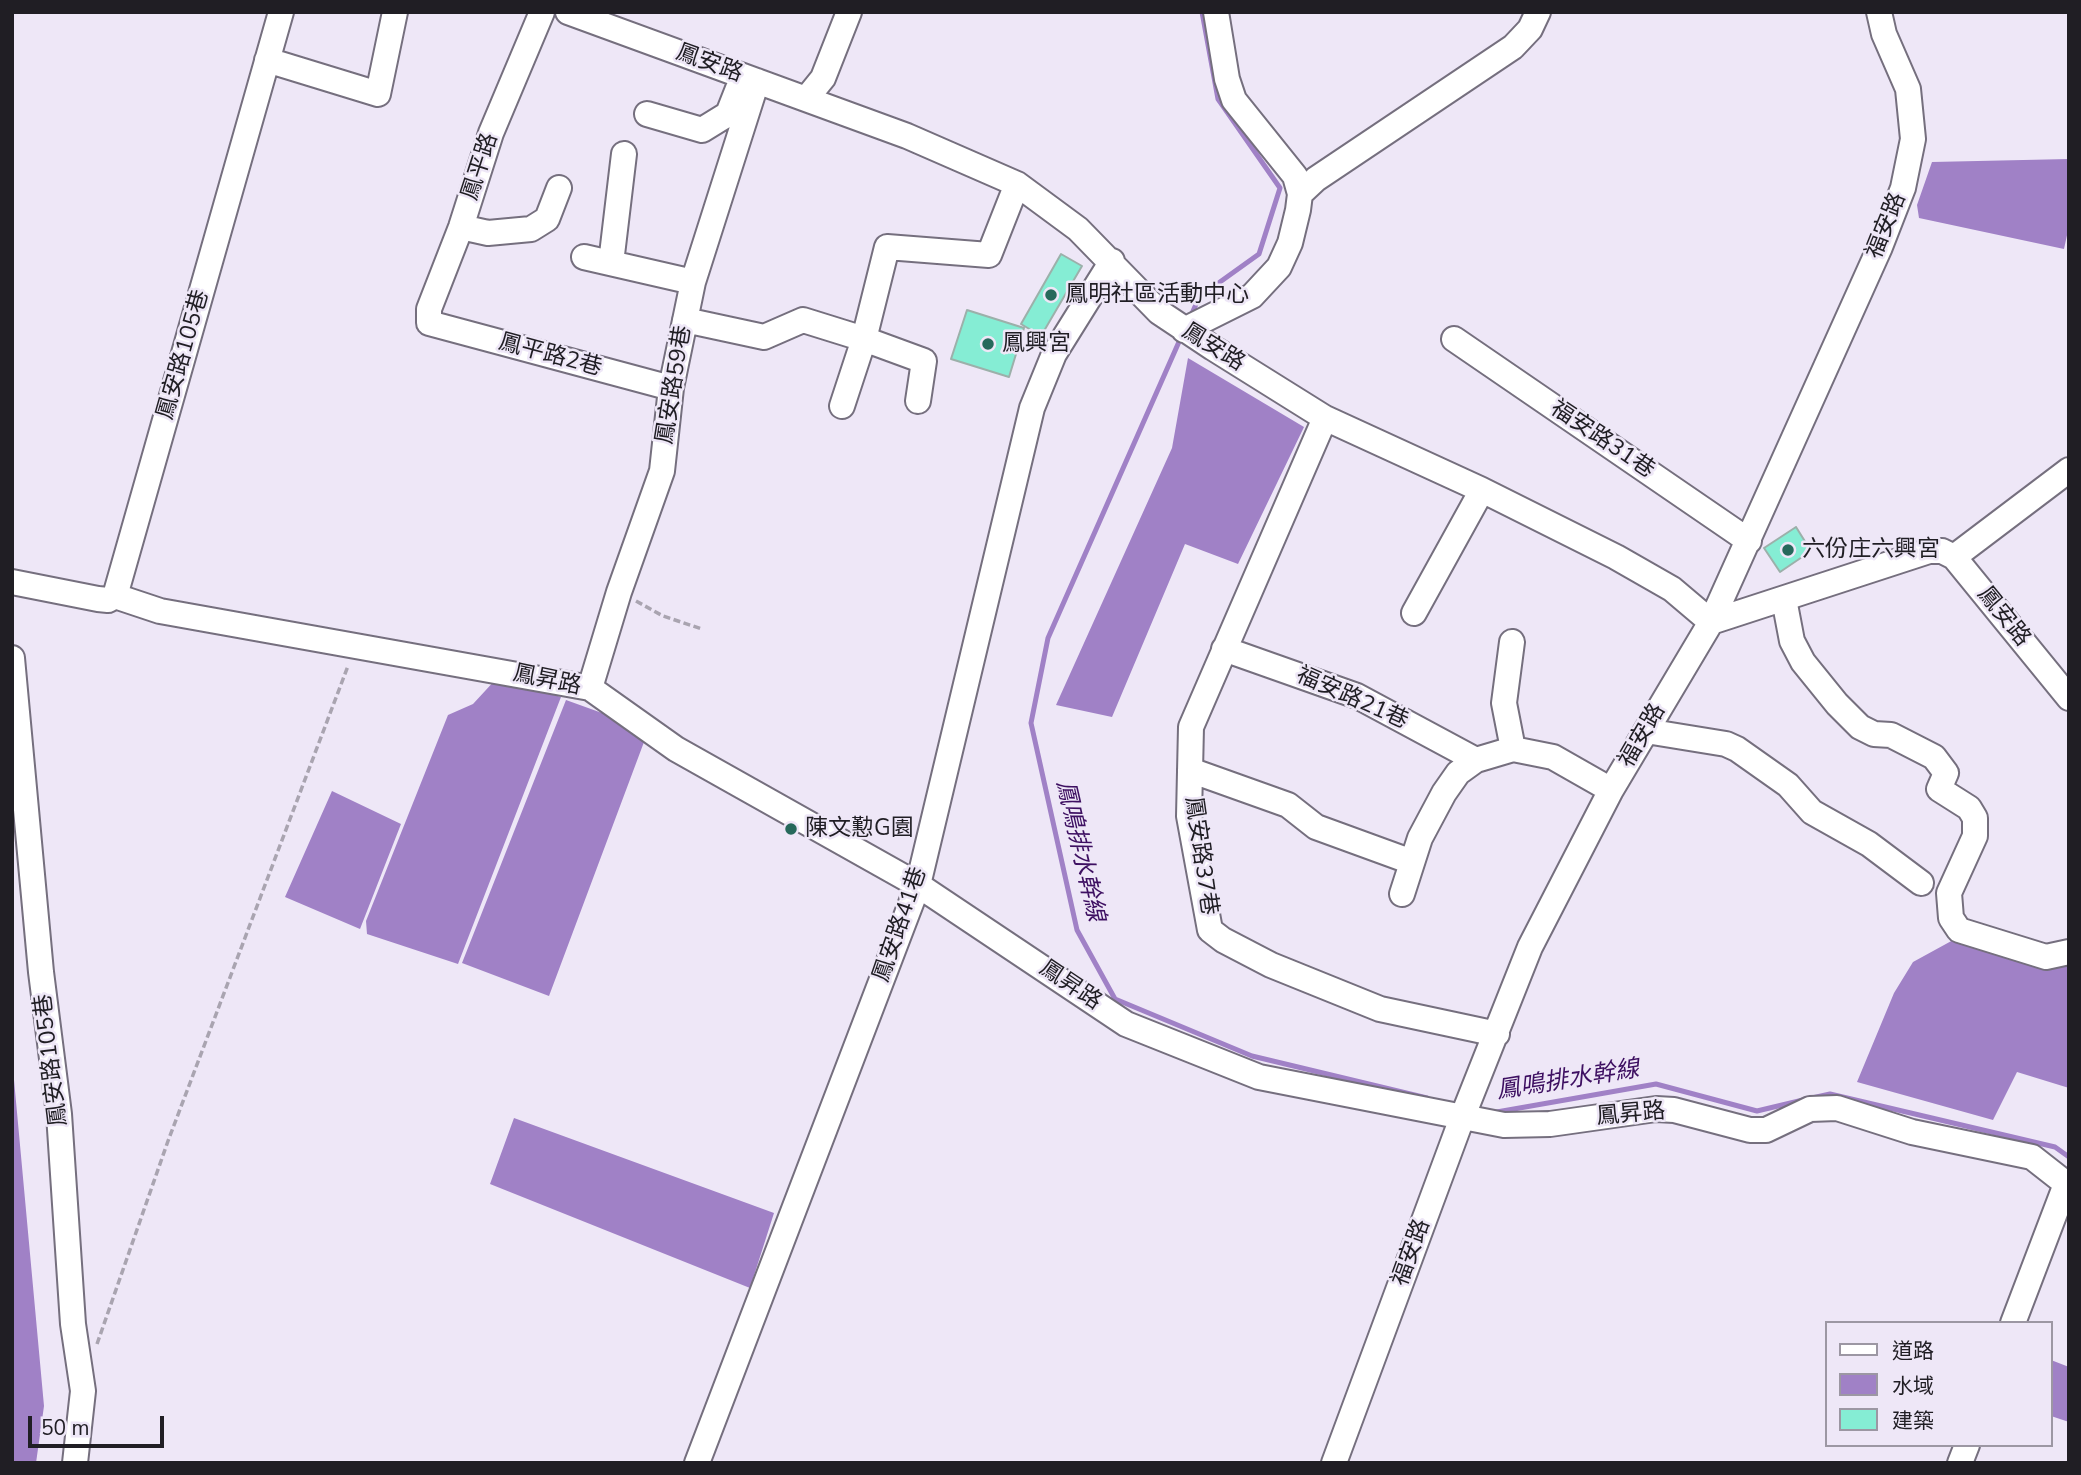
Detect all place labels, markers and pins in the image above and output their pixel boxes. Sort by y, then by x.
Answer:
place label: 鳳明社區活動中心 [1065,281,1249,309]
marker: 鳳明社區活動中心 [1043,287,1059,303]
place label: 鳳興宮 [1002,330,1071,358]
marker: 鳳興宮 [980,336,996,352]
place label: 六份庄六興宮 [1802,536,1940,564]
marker: 六份庄六興宮 [1780,542,1796,558]
place label: 陳文懃G園 [805,815,914,843]
marker: 陳文懃G園 [783,821,799,837]

